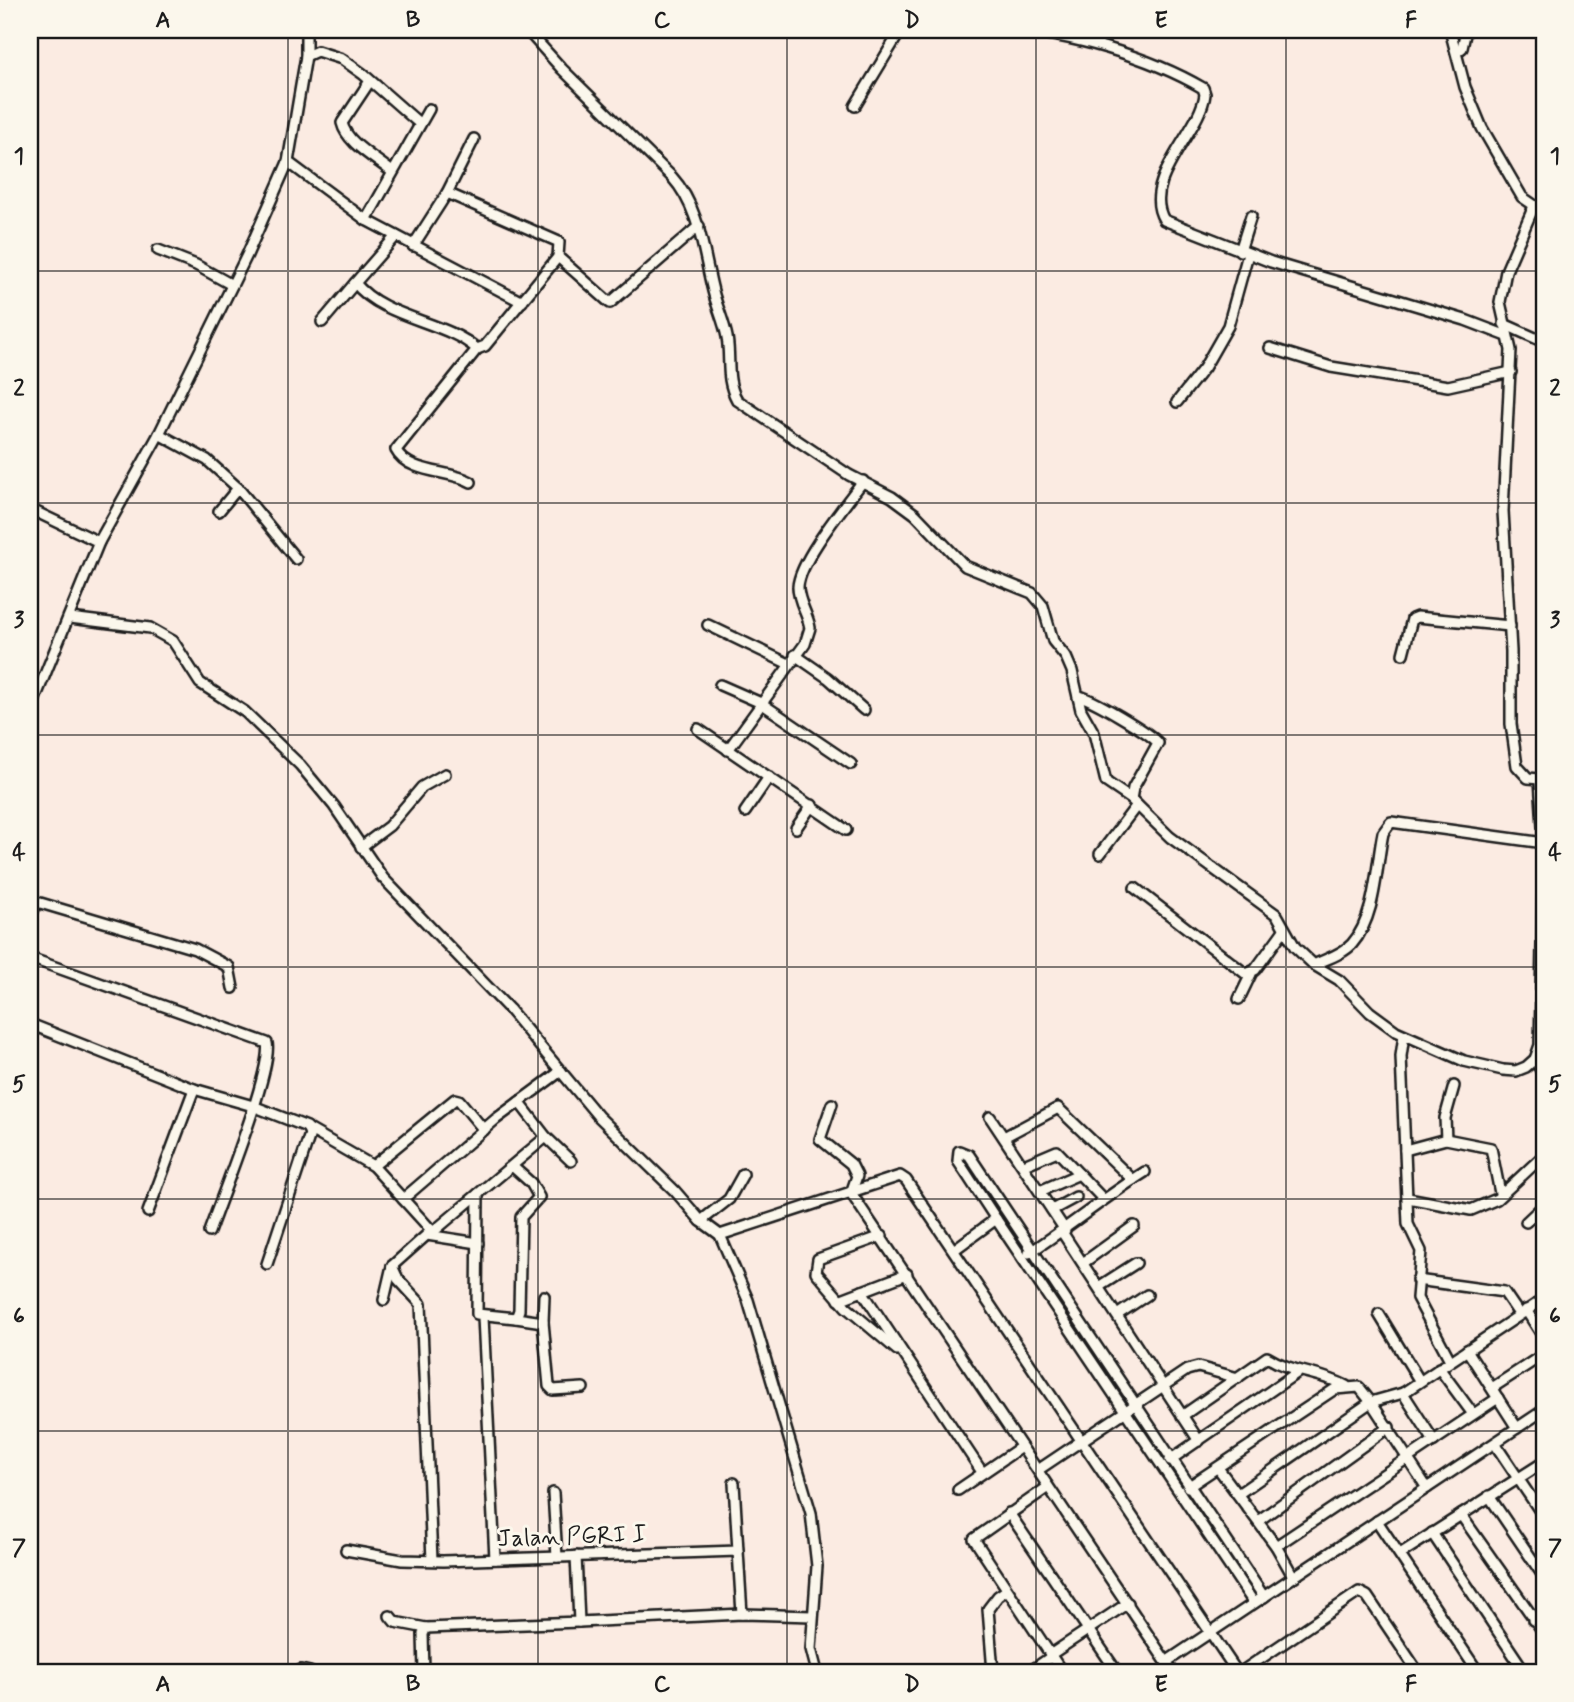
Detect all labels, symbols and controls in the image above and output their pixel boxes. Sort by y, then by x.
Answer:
text: A [155,6,171,36]
text: B [406,6,421,36]
text: C [654,6,671,36]
text: D [904,6,920,36]
text: E [1154,6,1168,36]
text: F [1405,6,1417,36]
text: 1 [14,142,24,172]
text: 1 [1550,142,1560,172]
text: 2 [13,374,25,404]
text: 2 [1549,374,1561,404]
text: 3 [14,606,25,636]
text: 3 [1550,606,1561,636]
text: 4 [12,838,26,868]
text: 4 [1548,838,1562,868]
text: 5 [12,1070,26,1100]
text: 5 [1548,1070,1562,1100]
text: 6 [13,1302,25,1332]
text: 6 [1549,1302,1561,1332]
street label: Jalan PGRI I [497,1519,647,1555]
text: 7 [12,1534,26,1564]
text: 7 [1548,1534,1562,1564]
text: A [155,1670,171,1700]
text: B [406,1670,421,1700]
text: C [654,1670,671,1700]
text: D [904,1670,920,1700]
text: E [1154,1670,1168,1700]
text: F [1405,1670,1417,1700]

